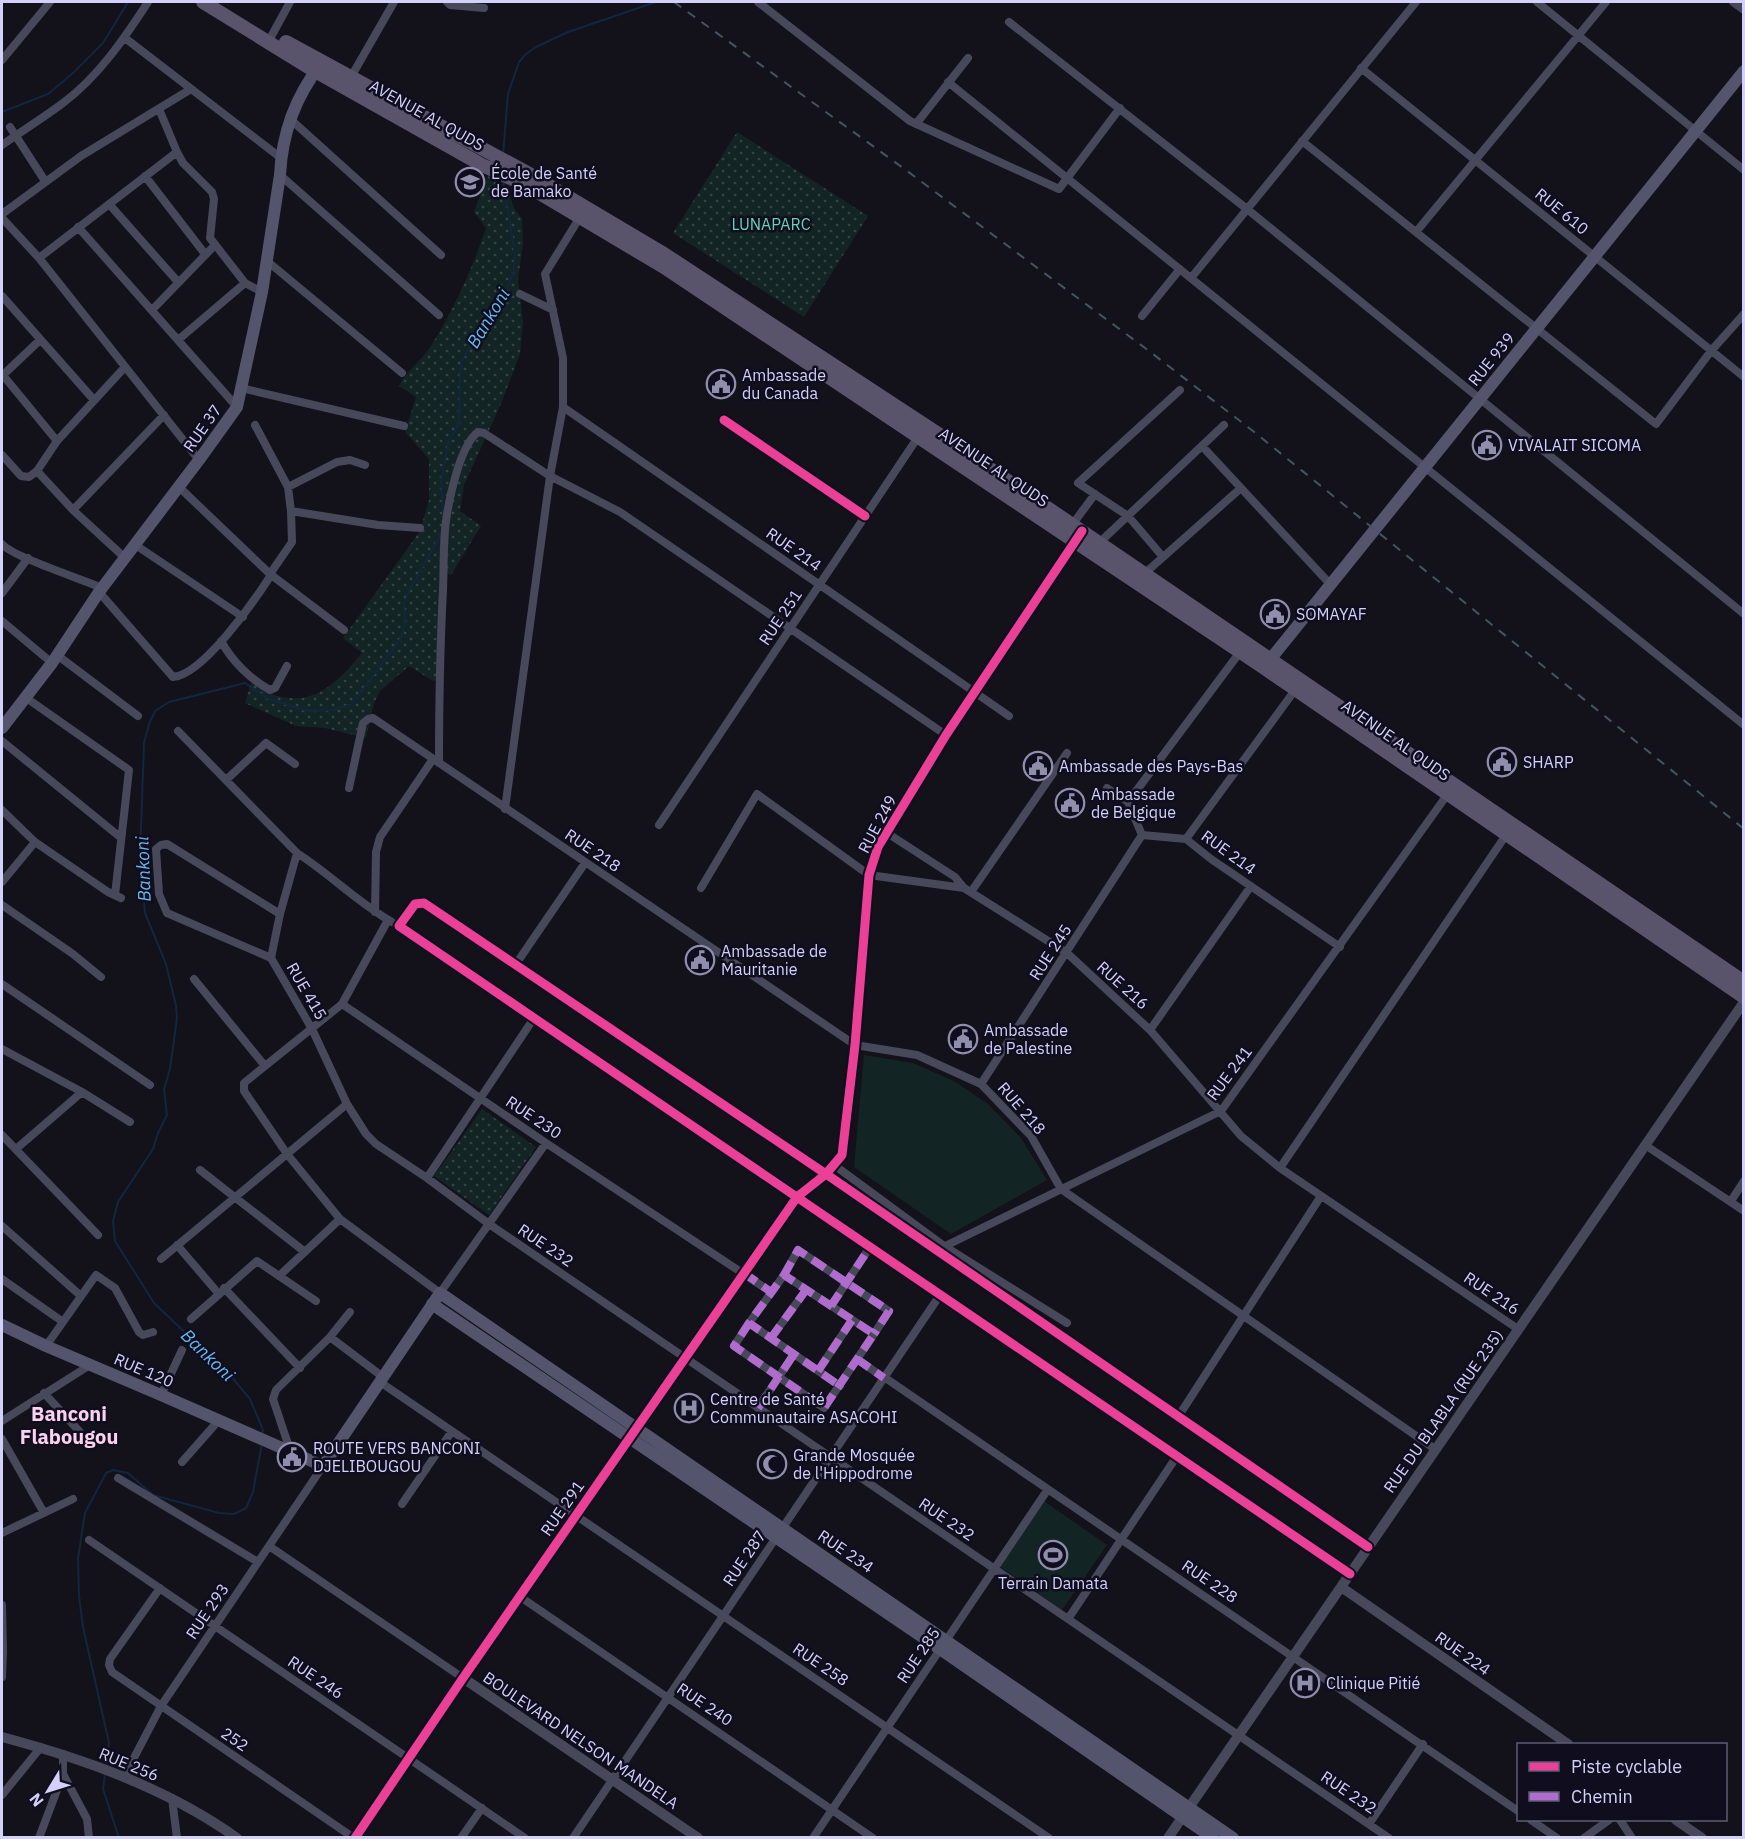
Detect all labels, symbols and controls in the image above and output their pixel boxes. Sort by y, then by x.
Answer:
street label: AVENUE AL QUDS [366,75,488,155]
place label: École de Santé de Bamako [491,162,597,201]
school or university icon: École de Santé de Bamako [454,166,486,198]
street label: RUE 610 [1531,183,1593,239]
park label: LUNAPARC [731,214,811,234]
water label: Bankoni [461,284,515,352]
street label: RUE 939 [1463,328,1519,390]
place label: Ambassade du Canada [742,365,826,403]
public building icon: Ambassade du Canada [705,368,737,400]
street label: RUE 37 [179,400,225,456]
street label: AVENUE AL QUDS [935,423,1053,511]
public building icon: VIVALAIT SICOMA [1471,429,1503,461]
place label: VIVALAIT SICOMA [1508,435,1641,455]
street label: RUE 214 [763,523,825,575]
street label: RUE 251 [754,585,806,649]
public building icon: SOMAYAF [1259,598,1291,630]
place label: SOMAYAF [1296,604,1367,624]
street label: AVENUE AL QUDS [1338,695,1454,785]
public building icon: SHARP [1486,746,1518,778]
public building icon: Ambassade des Pays-Bas [1022,750,1054,782]
place label: SHARP [1523,752,1574,772]
place label: Ambassade des Pays-Bas [1059,756,1243,776]
place label: Ambassade de Belgique [1091,784,1176,822]
public building icon: Ambassade de Belgique [1054,787,1086,819]
street label: RUE 249 [853,792,901,856]
street label: RUE 218 [561,824,625,876]
street label: RUE 214 [1198,825,1260,879]
water label: Bankoni [130,836,156,902]
street label: RUE 245 [1025,920,1075,984]
place label: Ambassade de Mauritanie [721,941,827,979]
public building icon: Ambassade de Mauritanie [684,944,716,976]
street label: RUE 216 [1093,957,1153,1013]
street label: RUE 415 [283,959,331,1023]
place label: Ambassade de Palestine [984,1020,1072,1058]
public building icon: Ambassade de Palestine [947,1023,979,1055]
street label: RUE 241 [1202,1042,1256,1104]
street label: RUE 218 [994,1078,1050,1138]
street label: RUE 230 [502,1091,566,1143]
street label: RUE 232 [514,1219,578,1271]
street label: RUE 216 [1460,1267,1524,1319]
water label: Bankoni [176,1324,240,1386]
street label: RUE DU BLABLA (RUE 235) [1379,1326,1507,1496]
street label: RUE 120 [111,1349,177,1391]
place label: Centre de Santé Communautaire ASACOHI [710,1389,898,1427]
hospital icon: Centre de Santé Communautaire ASACOHI [673,1392,705,1424]
district label: Banconi Flabougou [20,1400,118,1450]
place label: ROUTE VERS BANCONI DJELIBOUGOU [313,1438,481,1476]
public building icon: ROUTE VERS BANCONI DJELIBOUGOU [276,1441,308,1473]
place label: Grande Mosquée de l'Hippodrome [793,1445,915,1483]
mosque icon: Grande Mosquée de l'Hippodrome [756,1448,788,1480]
street label: RUE 291 [536,1477,588,1539]
street label: RUE 232 [915,1493,979,1545]
street label: RUE 234 [814,1525,878,1577]
street label: RUE 287 [718,1526,770,1590]
sports icon: Terrain Damata [1037,1539,1069,1571]
street label: RUE 228 [1178,1555,1242,1607]
place label: Terrain Damata [998,1573,1108,1593]
street label: RUE 293 [181,1579,233,1643]
street label: RUE 285 [892,1623,944,1687]
street label: RUE 224 [1432,1627,1494,1679]
street label: RUE 258 [789,1638,853,1690]
street label: RUE 246 [284,1651,348,1703]
street label: BOULEVARD NELSON MANDELA [479,1667,683,1813]
hospital icon: Clinique Pitié [1289,1667,1321,1699]
place label: Clinique Pitié [1326,1673,1421,1693]
street label: RUE 240 [673,1678,737,1730]
street label: 252 [217,1723,253,1755]
street label: RUE 256 [96,1743,162,1785]
legend [1517,1743,1727,1821]
text: Piste cyclable [1571,1755,1682,1778]
north arrow [18,1761,78,1821]
street label: RUE 232 [1317,1766,1381,1818]
text: Chemin [1571,1785,1633,1808]
text: N [25,1790,48,1811]

